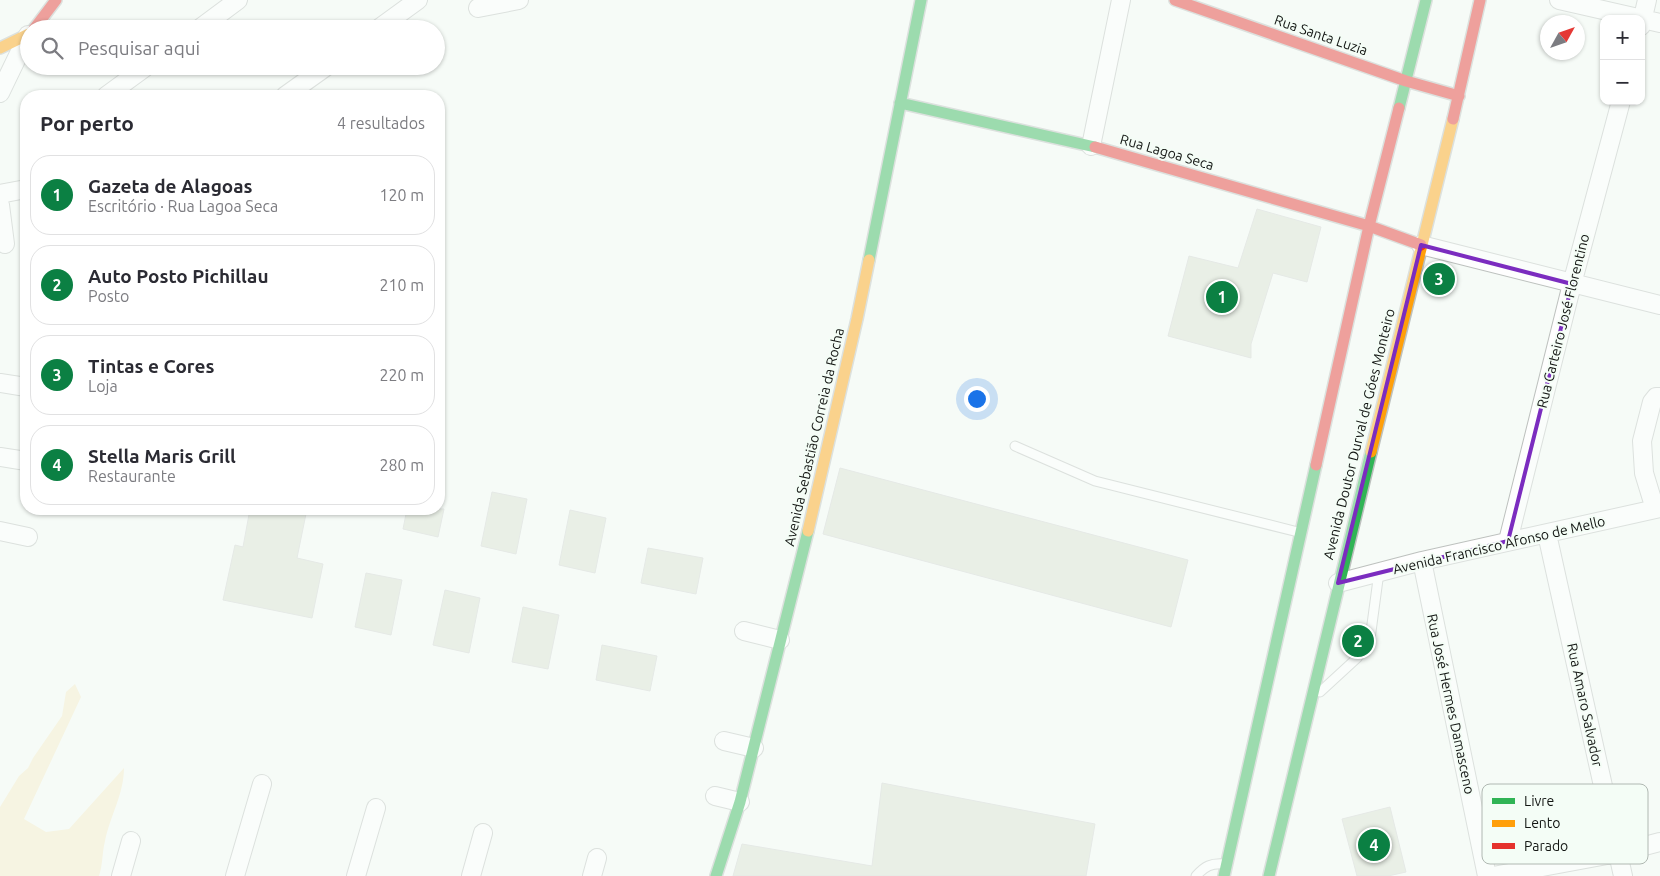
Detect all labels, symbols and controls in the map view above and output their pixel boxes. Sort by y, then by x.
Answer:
street label: Rua Santa Luzia [1272,12,1370,58]
north arrow [1540,15,1585,60]
map controls [1600,15,1645,105]
button: + [1600,15,1645,60]
search box [20,20,445,75]
icon: search [38,34,66,62]
text: Pesquisar aqui [78,37,200,59]
button: − [1600,60,1645,105]
text: Por perto [40,111,134,135]
text: 4 resultados [337,114,425,132]
street label: Rua Lagoa Seca [1118,131,1216,173]
text: Gazeta de Alagoas [88,175,253,197]
text: 1 [52,186,62,204]
text: 120 m [379,186,424,204]
text: Escritório · Rua Lagoa Seca [88,197,278,215]
street label: Rua Carteiro José Florentino [1534,232,1592,410]
pin: 3 [1423,260,1455,298]
text: Auto Posto Pichillau [88,265,269,287]
text: 2 [52,276,62,294]
text: 210 m [379,276,424,294]
pin: 1 [1206,278,1238,316]
text: Posto [88,287,129,305]
street label: Avenida Doutor Durval de Góes Monteiro [1320,307,1398,561]
street label: Avenida Sebastião Correia da Rocha [781,326,847,548]
text: Tintas e Cores [88,355,214,377]
text: 3 [52,366,62,384]
text: 220 m [379,366,424,384]
text: Loja [88,377,118,395]
your location [964,386,990,412]
text: Stella Maris Grill [88,445,236,467]
text: 4 [52,456,62,474]
text: 280 m [379,456,424,474]
text: Restaurante [88,467,176,485]
street label: Avenida Francisco Afonso de Mello [1391,513,1607,577]
street label: Rua José Hermes Damasceno [1424,612,1478,796]
pin: 2 [1342,622,1374,660]
street label: Rua Amaro Salvador [1564,642,1606,769]
legend [1482,784,1648,864]
text: Livre [1524,793,1554,809]
text: Lento [1524,815,1561,831]
pin: 4 [1358,826,1390,864]
text: Parado [1524,838,1568,854]

